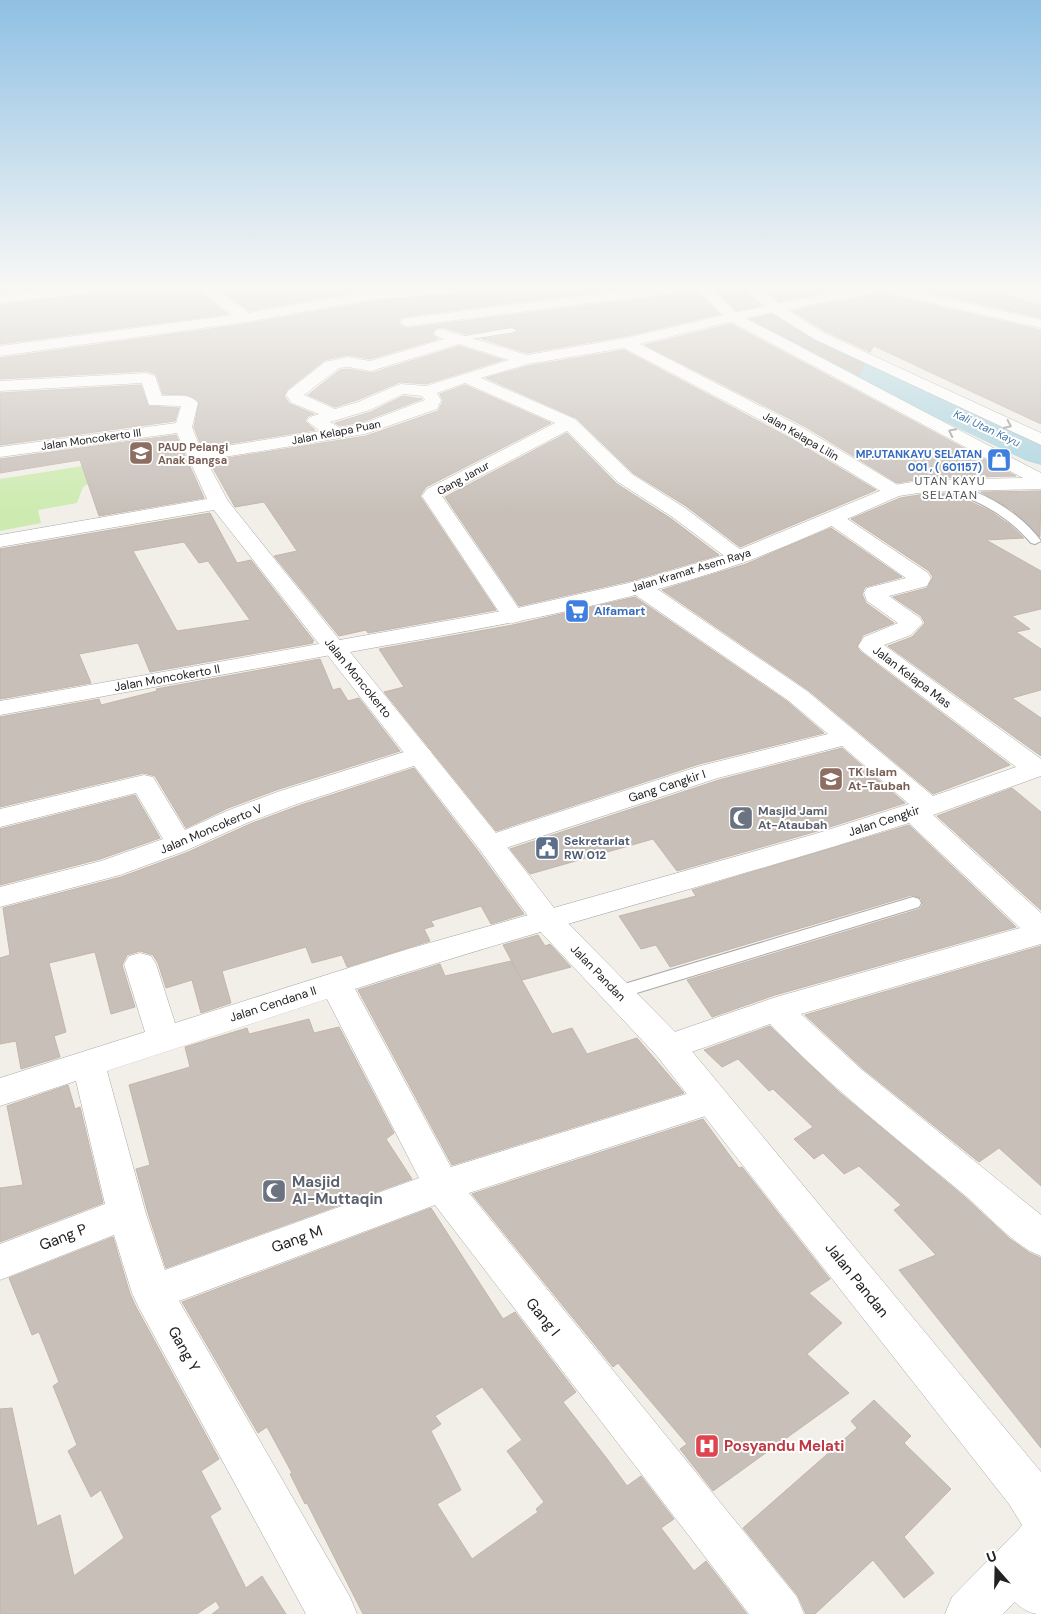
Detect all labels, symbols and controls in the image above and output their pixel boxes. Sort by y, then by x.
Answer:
water label: Kali Utan Kayu [951,406,1023,450]
street label: Jalan Kelapa Lilin [760,409,842,463]
street label: Jalan Kelapa Puan [290,416,382,448]
one-way arrow [1003,418,1012,429]
street label: Jalan Moncokerto III [40,425,142,453]
one-way arrow [948,428,957,438]
school or university icon: PAUD Pelangi Anak Bangsa [128,440,154,466]
place label: PAUD Pelangi Anak Bangsa [158,440,228,467]
place label: MP.UTANKAYU SELATAN 001 , ( 601157) [856,447,982,474]
shop icon: MP.UTANKAYU SELATAN 001 , ( 601157) [986,447,1012,473]
street label: Gang Janur [434,458,492,498]
district label: UTAN KAYU SELATAN [914,473,986,503]
street label: Jalan Kramat Asem Raya [630,545,752,595]
supermarket icon: Alfamart [564,598,590,624]
place label: Alfamart [594,603,645,619]
street label: Jalan Moncokerto [321,635,395,721]
street label: Jalan Kelapa Mas [870,642,954,712]
street label: Jalan Moncokerto II [113,661,221,695]
place label: TK Islam At-Taubah [848,764,910,794]
street label: Gang Cangkir I [626,766,708,806]
school or university icon: TK Islam At-Taubah [818,766,844,792]
street label: Jalan Moncokerto V [157,800,265,858]
street label: Jalan Cengkir [846,802,922,840]
place label: Masjid Jami At-Ataubah [758,803,828,833]
mosque icon: Masjid Jami At-Ataubah [728,805,754,831]
place label: Sekretariat RW 012 [564,833,630,863]
public building icon: Sekretariat RW 012 [534,835,560,861]
street label: Jalan Pandan [567,941,629,1005]
street label: Jalan Cendana II [228,982,318,1026]
place label: Masjid Al-Muttaqin [292,1172,383,1209]
mosque icon: Masjid Al-Muttaqin [261,1178,287,1204]
street label: Gang P [36,1219,90,1255]
street label: Gang M [269,1221,325,1257]
street label: Jalan Pandan [821,1238,893,1322]
street label: Gang I [521,1294,565,1340]
street label: Gang Y [163,1323,205,1376]
hospital icon: Posyandu Melati [694,1433,720,1459]
place label: Posyandu Melati [724,1436,844,1456]
north arrow [971,1544,1021,1594]
text: U [984,1547,999,1567]

